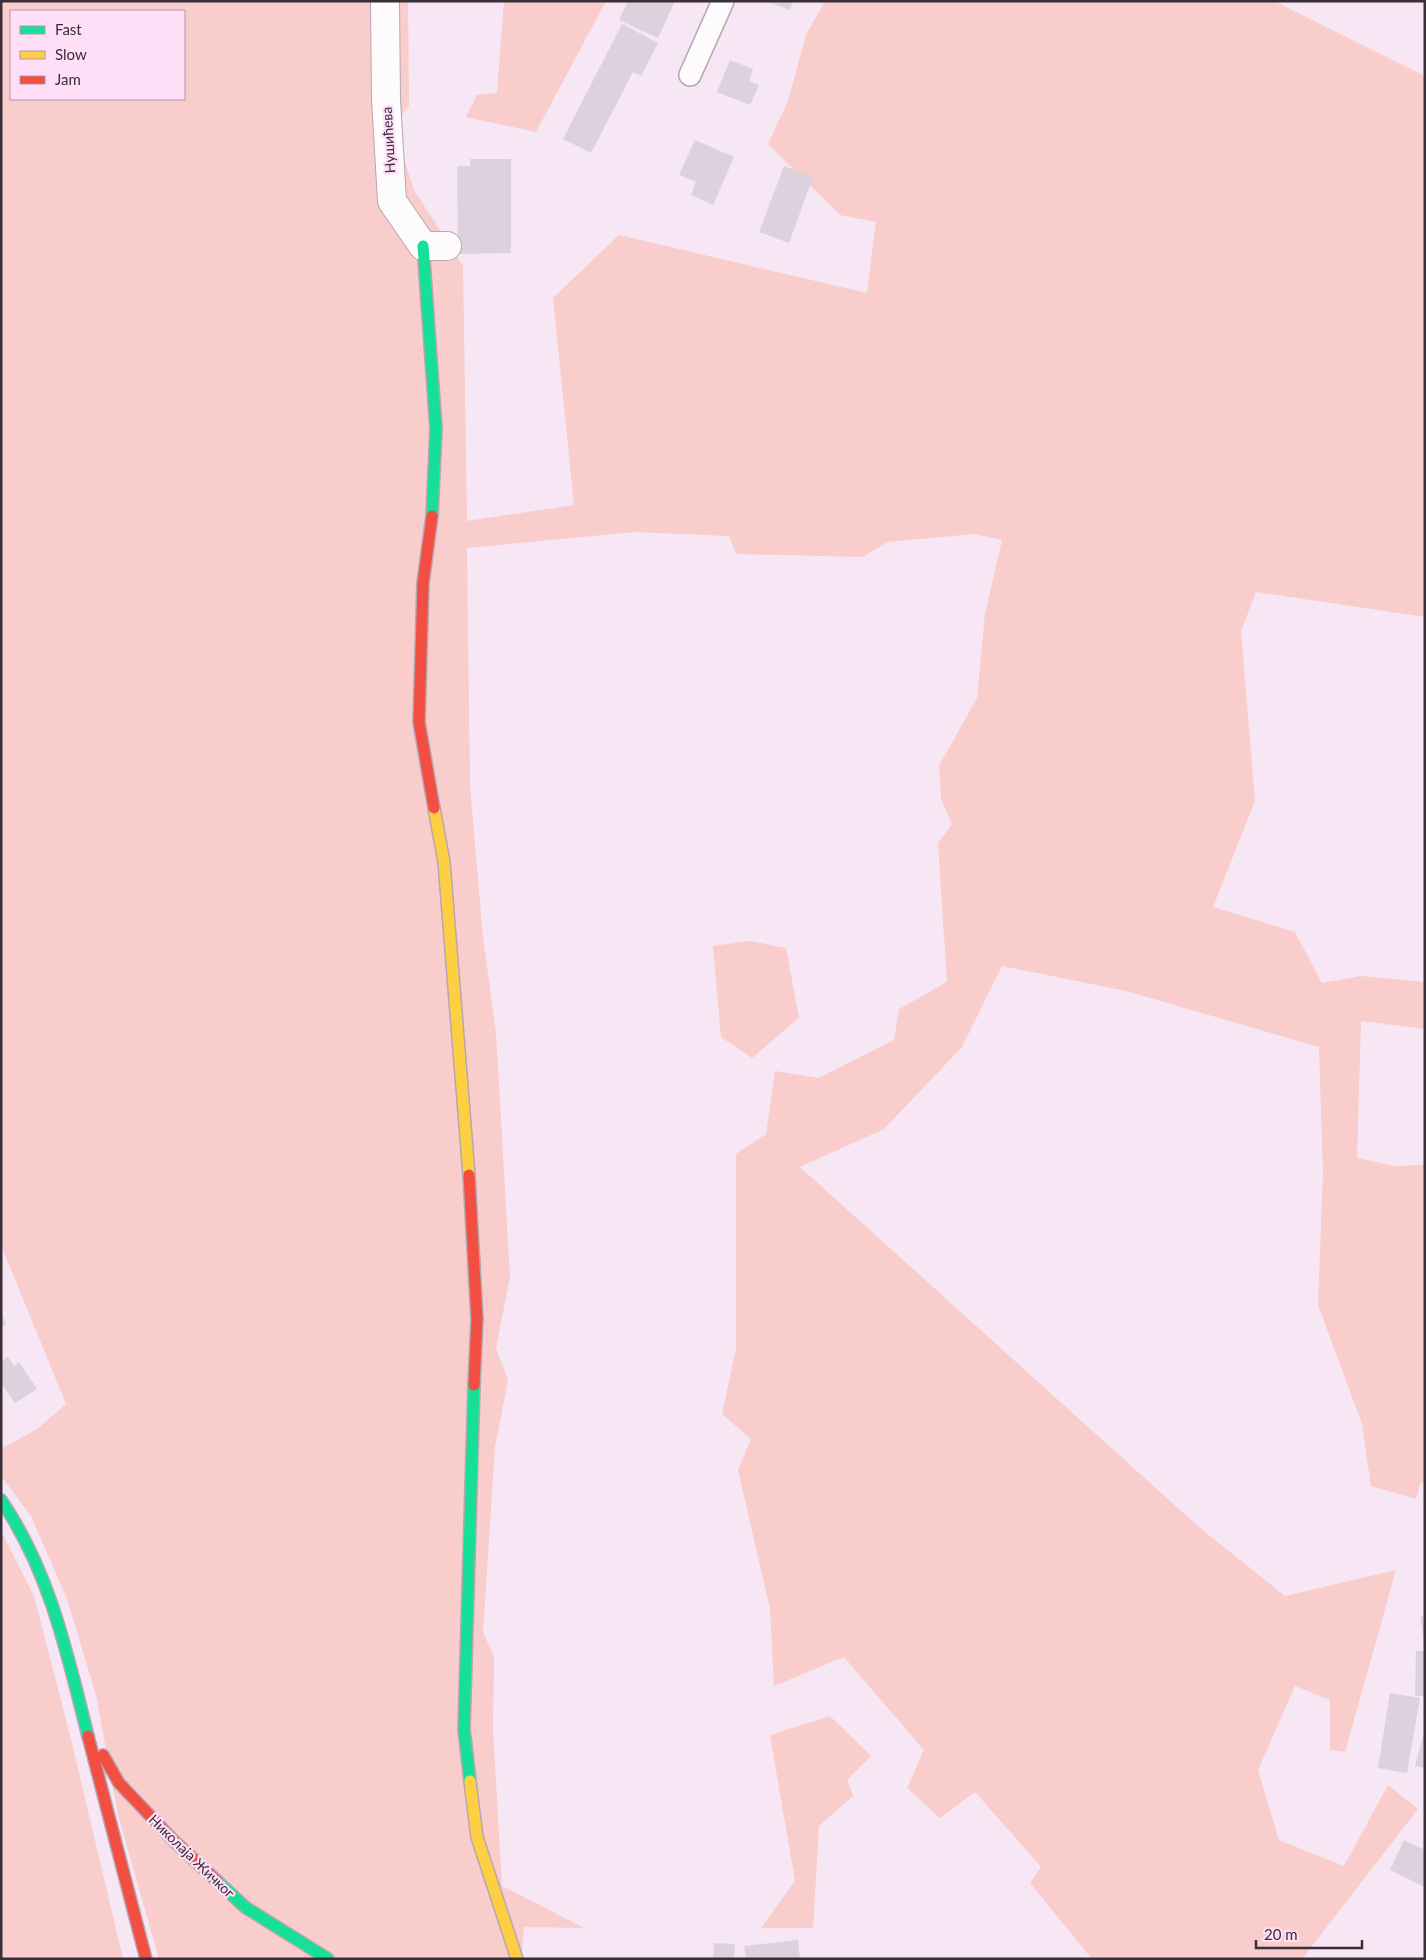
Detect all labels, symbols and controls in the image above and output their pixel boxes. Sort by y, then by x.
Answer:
legend [10,10,185,100]
text: Fast [55,20,82,38]
text: Slow [55,45,87,63]
text: Jam [55,70,81,88]
street label: Нушићева [378,106,398,174]
street label: Николаја Жичког [146,1811,239,1901]
scale bar [1256,1918,1362,1950]
text: 20 m [1264,1925,1298,1943]

